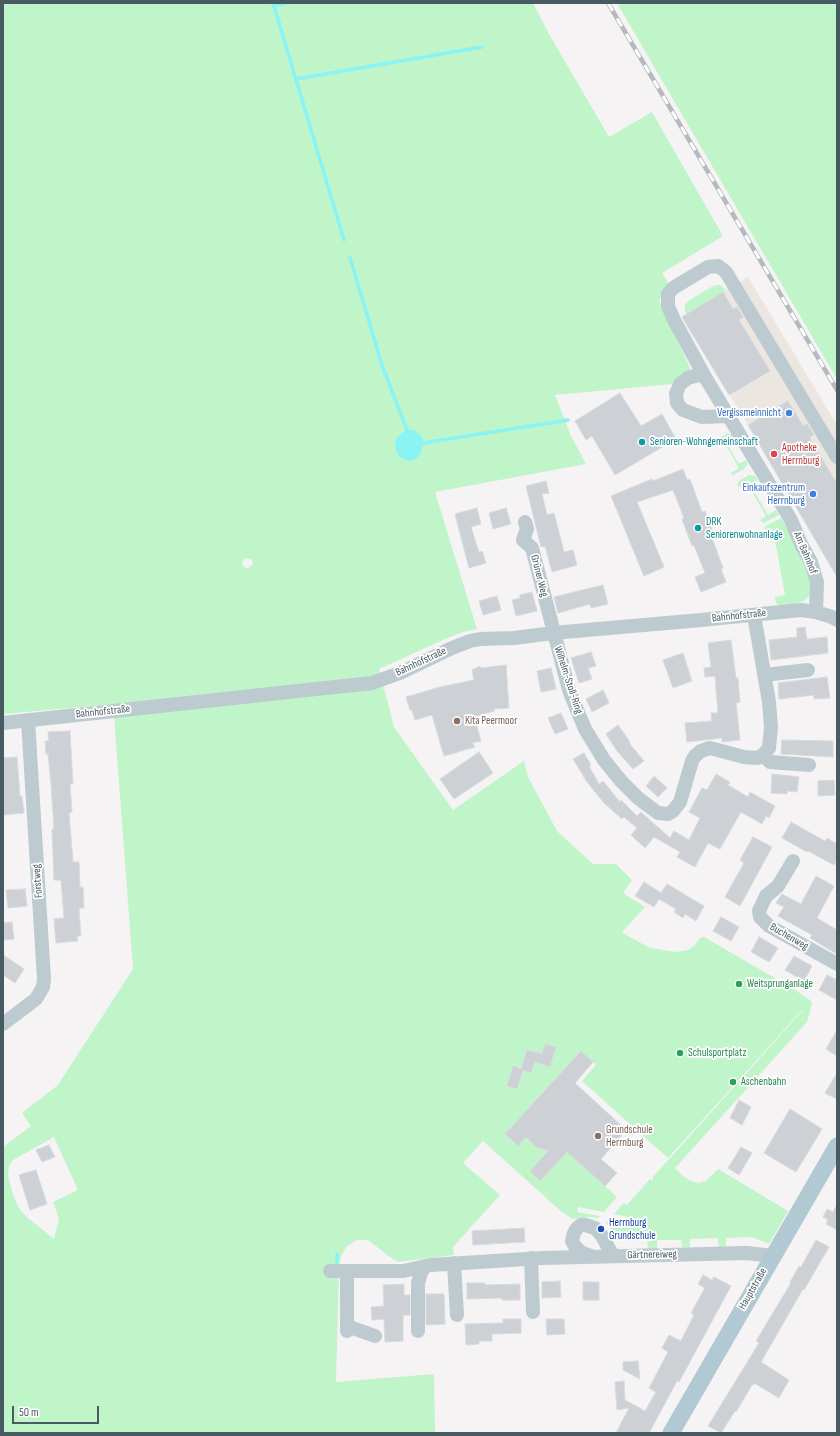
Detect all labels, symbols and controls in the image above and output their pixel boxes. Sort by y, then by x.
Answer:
place label: Vergissmeinnicht [717,406,781,420]
marker: Vergissmeinnicht [784,408,794,418]
place label: Senioren-Wohngemeinschaft [650,435,758,449]
marker: Senioren-Wohngemeinschaft [637,437,647,447]
place label: Apotheke Herrnburg [782,441,819,467]
marker: Apotheke Herrnburg [769,449,779,459]
place label: Einkaufszentrum Herrnburg [743,481,805,507]
marker: Einkaufszentrum Herrnburg [808,489,818,499]
place label: DRK Seniorenwohnanlage [706,515,783,541]
marker: DRK Seniorenwohnanlage [693,523,703,533]
street label: Am Bahnhof [790,530,820,576]
street label: Grüner Weg [527,553,551,599]
street label: Bahnhofstraße [711,607,767,625]
street label: Bahnhofstraße [393,644,449,680]
street label: Wilhelm-Stoll-Ring [551,645,585,715]
street label: Bahnhofstraße [75,703,131,721]
place label: Kita Peermoor [465,714,517,728]
marker: Kita Peermoor [452,716,462,726]
street label: Forstweg [30,864,46,898]
street label: Buchenweg [767,921,811,953]
place label: Weitsprunganlage [747,977,813,991]
marker: Weitsprunganlage [734,979,744,989]
place label: Schulsportplatz [688,1046,746,1060]
marker: Schulsportplatz [675,1048,685,1058]
place label: Aschenbahn [741,1075,786,1089]
marker: Aschenbahn [728,1077,738,1087]
place label: Grundschule Herrnburg [606,1123,653,1149]
marker: Grundschule Herrnburg [593,1131,603,1141]
place label: Herrnburg Grundschule [609,1216,656,1242]
marker: Herrnburg Grundschule [596,1224,606,1234]
street label: Gärtnereiweg [627,1248,677,1262]
street label: Hauptstraße [736,1266,770,1312]
scale bar [14,1398,101,1424]
text: 50 m [19,1405,39,1420]

